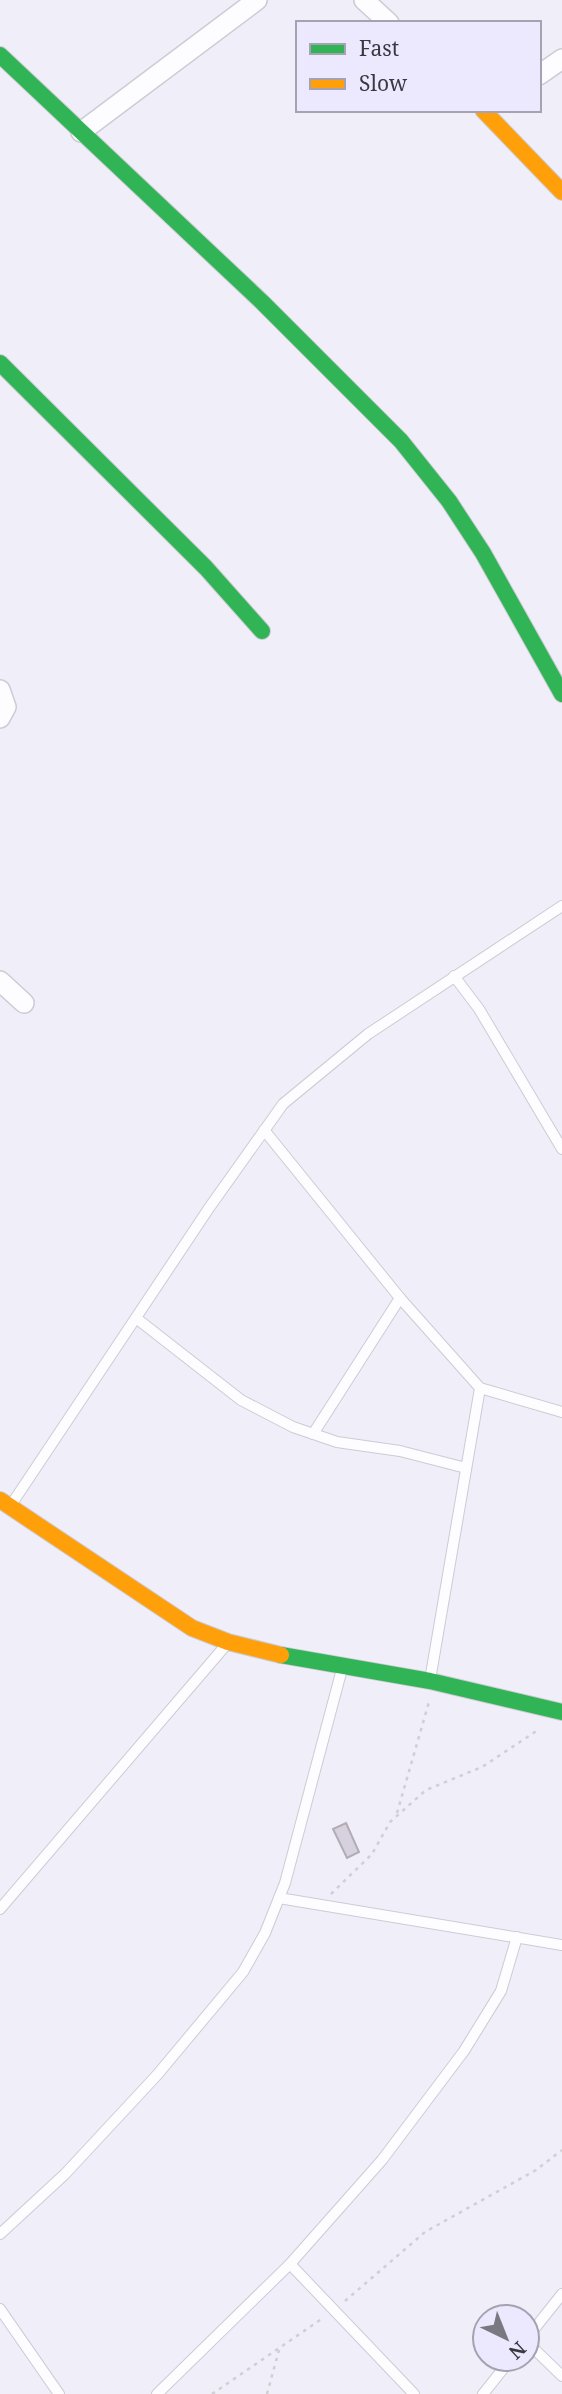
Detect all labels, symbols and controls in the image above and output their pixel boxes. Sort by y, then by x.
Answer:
legend [296,21,541,112]
text: Fast [359,34,399,62]
text: Slow [359,69,408,97]
north arrow [471,2303,541,2373]
text: N [503,2336,532,2365]

